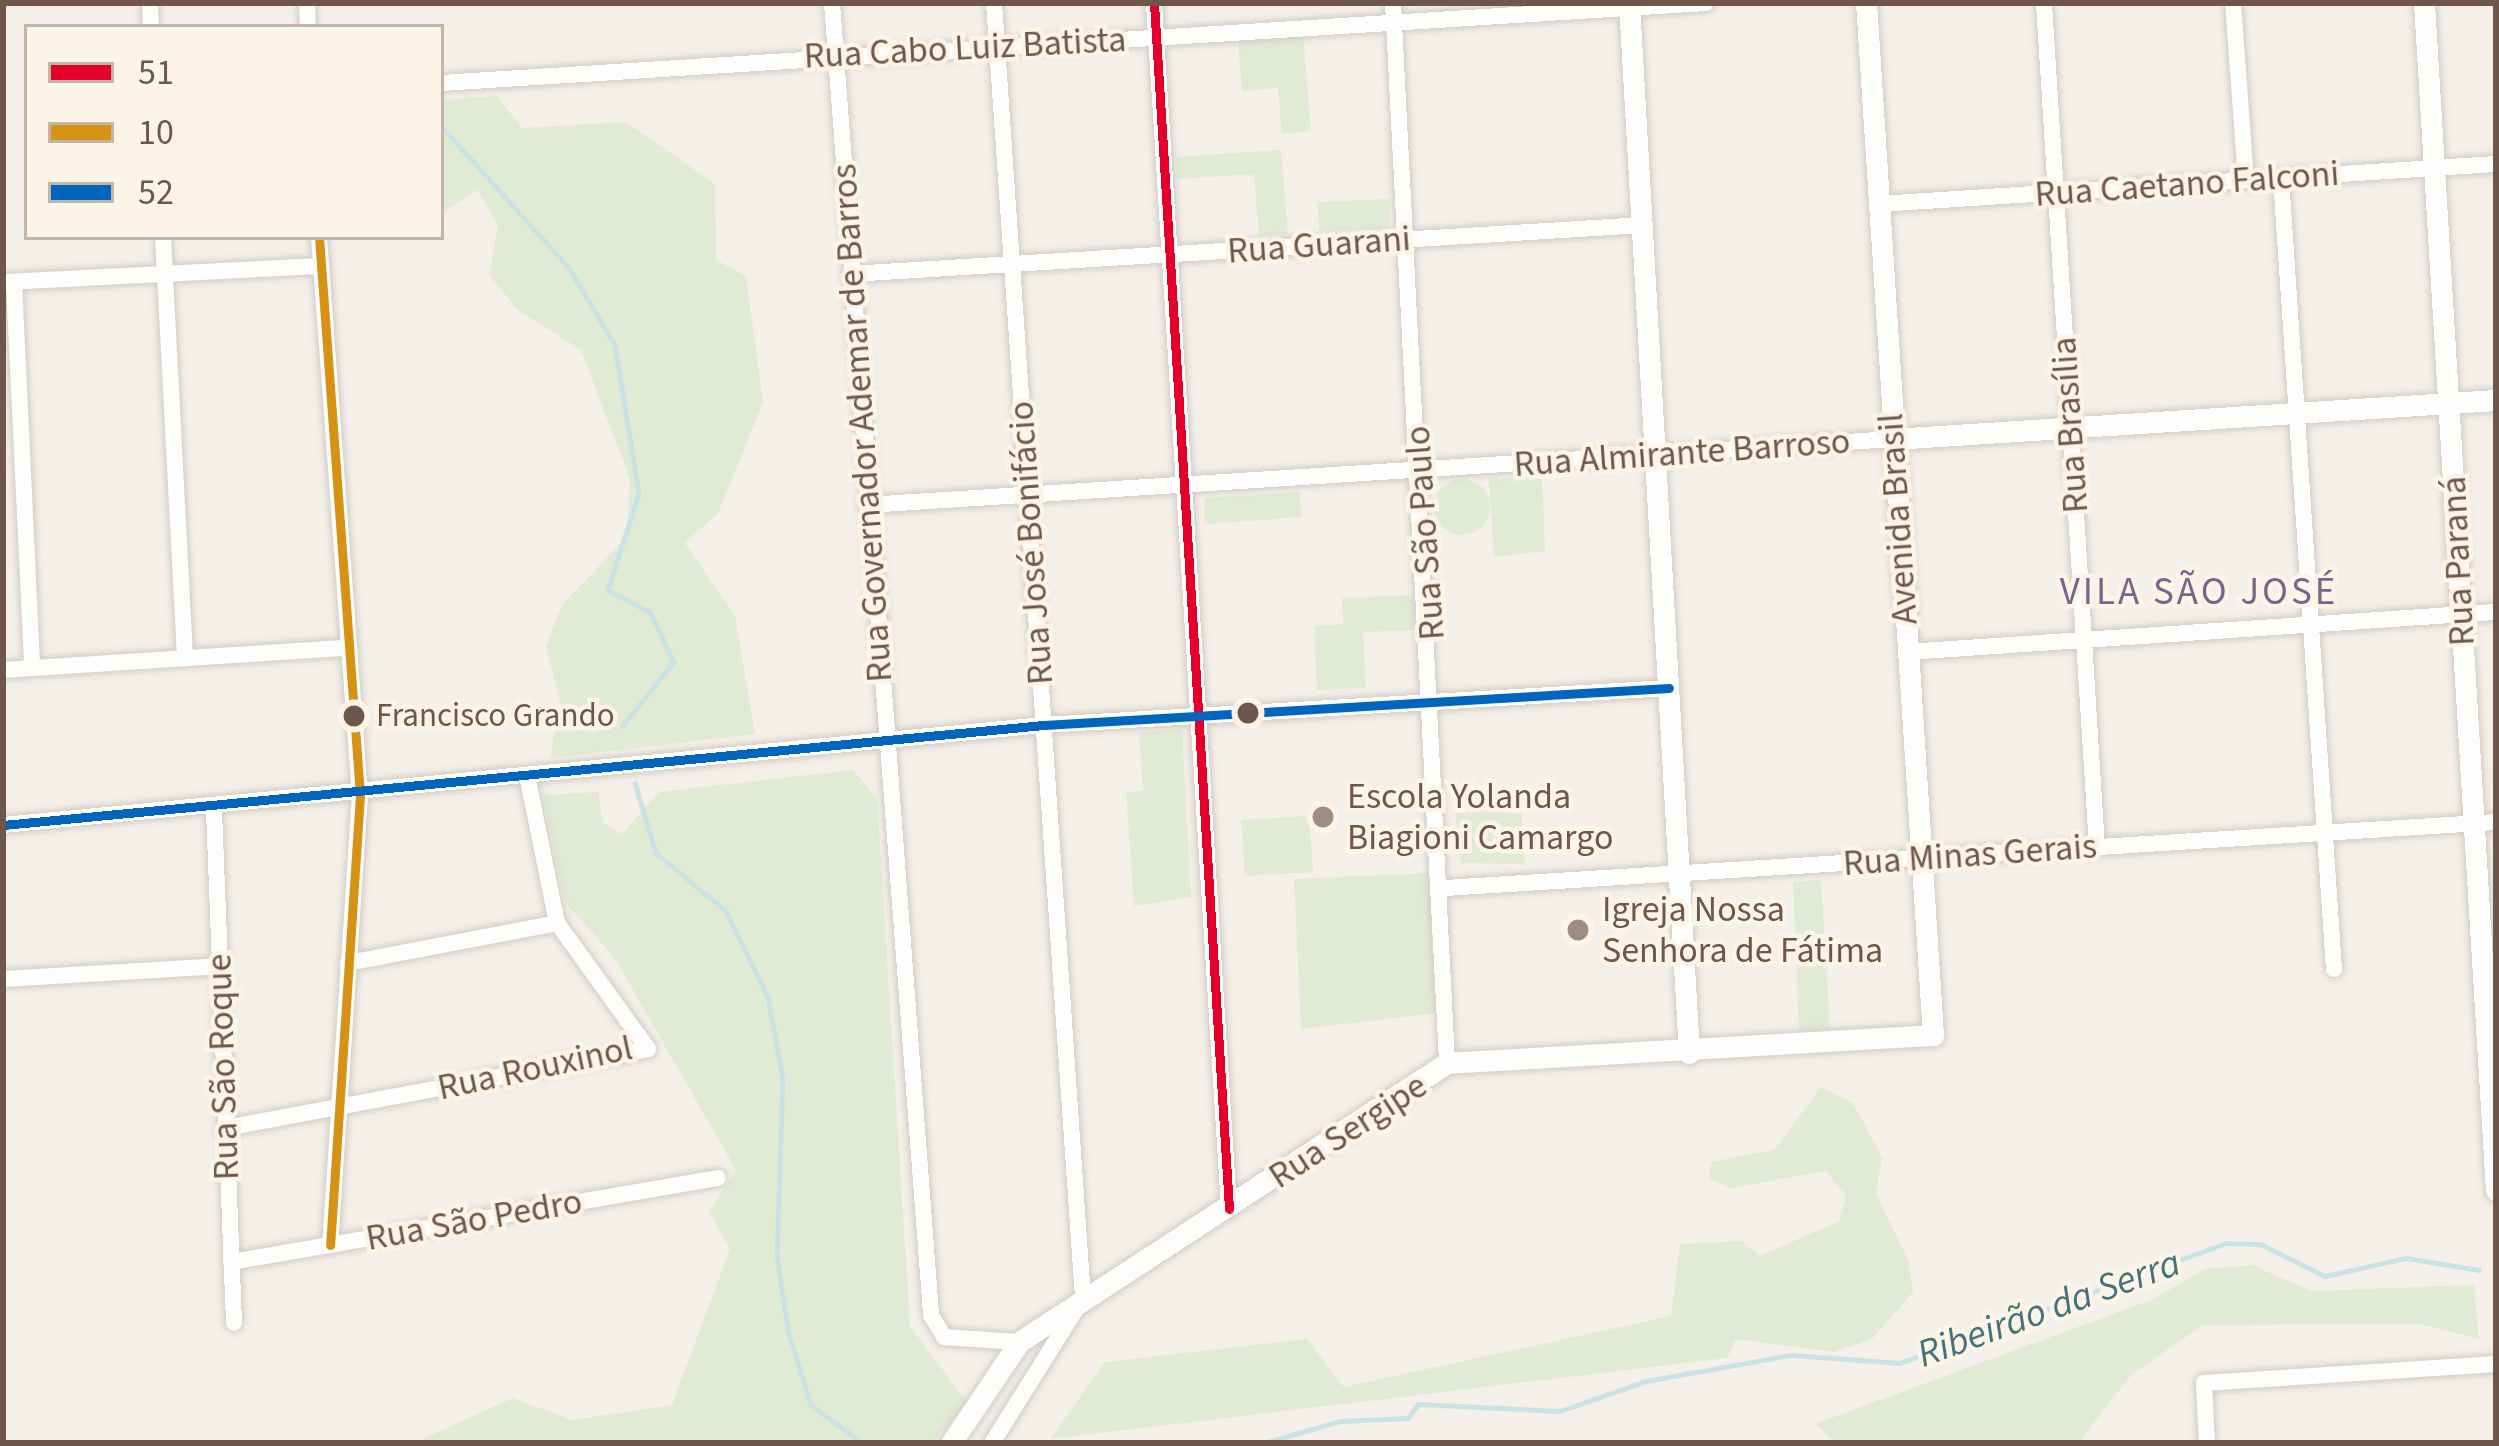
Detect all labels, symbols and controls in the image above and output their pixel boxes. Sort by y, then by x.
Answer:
street label: Rua Cabo Luiz Batista [803,18,1127,78]
legend [24,24,444,240]
text: 51 [138,47,174,98]
text: 10 [138,107,174,158]
street label: Rua Caetano Falconi [2033,152,2341,216]
street label: Rua Governador Ademar de Barros [822,162,902,684]
text: 52 [138,167,174,218]
street label: Rua Guarani [1226,217,1412,273]
street label: Rua Brasília [2042,335,2098,515]
street label: Rua José Bonifácio [1000,400,1062,686]
street label: Avenida Brasil [1869,412,1927,626]
street label: Rua Almirante Barroso [1512,420,1852,486]
street label: Rua São Paulo [1396,424,1454,642]
street label: Rua Paraná [2432,475,2484,647]
district label: VILA SÃO JOSÉ [2060,569,2338,615]
place label: Francisco Grando [376,696,615,736]
unlabelled marker [1237,702,1259,724]
marker: Francisco Grando [343,705,365,727]
place label: Escola Yolanda Biagioni Camargo [1347,774,1613,859]
marker: Escola Yolanda Biagioni Camargo [1310,804,1336,830]
street label: Rua Minas Gerais [1842,825,2098,885]
place label: Igreja Nossa Senhora de Fátima [1602,887,1883,972]
marker: Igreja Nossa Senhora de Fátima [1565,917,1591,943]
street label: Rua São Roque [197,953,249,1181]
street label: Rua Rouxinol [434,1026,636,1110]
street label: Rua Sergipe [1261,1064,1435,1198]
street label: Rua São Pedro [363,1180,585,1260]
water label: Ribeirão da Serra [1911,1240,2187,1378]

